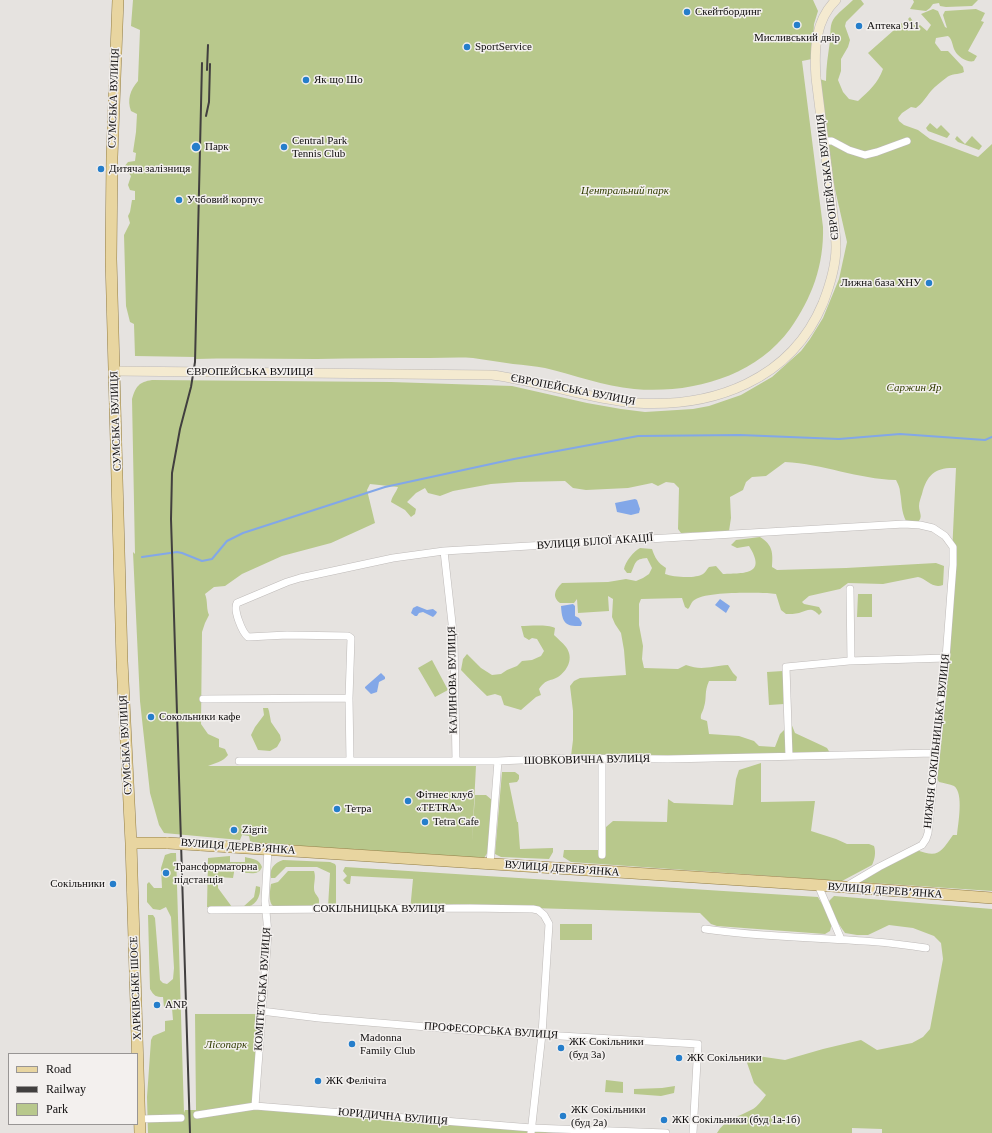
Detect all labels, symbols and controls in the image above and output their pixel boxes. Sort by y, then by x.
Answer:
place label: Скейтбординг [695,5,761,19]
marker: Скейтбординг [682,7,692,17]
place label: Аптека 911 [867,19,919,33]
marker: Мисливський двір [792,20,802,30]
marker: Аптека 911 [854,21,864,31]
place label: Мисливський двір [754,31,840,45]
place label: SportService [475,40,532,54]
marker: SportService [462,42,472,52]
street label: СУМСЬКА ВУЛИЦЯ [106,48,122,148]
place label: Як що Шо [314,73,363,87]
marker: Як що Шо [301,75,311,85]
street label: ЄВРОПЕЙСЬКА ВУЛИЦЯ [814,113,842,241]
place label: Central Park Tennis Club [292,134,347,160]
place label: Парк [205,140,229,154]
marker: Парк [190,141,202,153]
marker: Central Park Tennis Club [279,142,289,152]
place label: Дитяча залізниця [109,162,190,176]
marker: Дитяча залізниця [96,164,106,174]
park label: Центральний парк [581,184,669,198]
place label: Учбовий корпус [187,193,263,207]
marker: Учбовий корпус [174,195,184,205]
place label: Лижна база ХНУ [840,276,921,290]
marker: Лижна база ХНУ [924,278,934,288]
street label: ЄВРОПЕЙСЬКА ВУЛИЦЯ [187,365,313,379]
street label: СУМСЬКА ВУЛИЦЯ [108,371,124,471]
street label: ЄВРОПЕЙСЬКА ВУЛИЦЯ [510,371,636,409]
park label: Саржин Яр [887,381,941,395]
street label: ВУЛИЦЯ БІЛОЇ АКАЦІЇ [536,531,654,553]
street label: КАЛИНОВА ВУЛИЦЯ [445,626,461,734]
street label: НИЖНЯ СОКІЛЬНИЦЬКА ВУЛИЦЯ [921,653,953,829]
street label: СУМСЬКА ВУЛИЦЯ [117,695,135,795]
place label: Сокольники кафе [159,710,240,724]
marker: Сокольники кафе [146,712,156,722]
street label: ШОВКОВИЧНА ВУЛИЦЯ [524,752,650,768]
place label: Фітнес клуб «TETRA» [416,788,473,814]
marker: Фітнес клуб «TETRA» [403,796,413,806]
place label: Тетра [345,802,372,816]
marker: Тетра [332,804,342,814]
place label: Tetra Cafe [433,815,479,829]
marker: Tetra Cafe [420,817,430,827]
place label: Zigrit [242,823,267,837]
marker: Zigrit [229,825,239,835]
street label: ВУЛИЦЯ ДЕРЕВ’ЯНКА [180,836,296,858]
street label: ВУЛИЦЯ ДЕРЕВ’ЯНКА [504,858,620,880]
place label: Трансформаторна підстанція [174,860,257,886]
marker: Трансформаторна підстанція [161,868,171,878]
place label: Сокільники [50,877,105,891]
marker: Сокільники [108,879,118,889]
street label: ВУЛИЦЯ ДЕРЕВ’ЯНКА [827,880,943,902]
street label: СОКІЛЬНИЦЬКА ВУЛИЦЯ [313,902,445,916]
street label: КОМІТЕТСЬКА ВУЛИЦЯ [252,927,274,1051]
street label: ХАРКІВСЬКЕ ШОСЕ [128,936,144,1040]
place label: ANP [165,998,187,1012]
marker: ANP [152,1000,162,1010]
street label: ПРОФЕСОРСЬКА ВУЛИЦЯ [423,1020,559,1042]
place label: Madonna Family Club [360,1031,415,1057]
place label: ЖК Сокільники (буд 3а) [569,1035,644,1061]
park label: Лісопарк [205,1038,247,1052]
marker: Madonna Family Club [347,1039,357,1049]
marker: ЖК Сокільники (буд 3а) [556,1043,566,1053]
place label: ЖК Сокільники [687,1051,762,1065]
legend [8,1053,138,1125]
marker: ЖК Сокільники [674,1053,684,1063]
text: Road [46,1062,71,1076]
place label: ЖК Фелічіта [326,1074,386,1088]
marker: ЖК Фелічіта [313,1076,323,1086]
text: Railway [46,1082,86,1096]
text: Park [46,1102,68,1116]
place label: ЖК Сокільники (буд 2а) [571,1103,646,1129]
street label: ЮРИДИЧНА ВУЛИЦЯ [337,1106,449,1128]
marker: ЖК Сокільники (буд 2а) [558,1111,568,1121]
place label: ЖК Сокільники (буд 1а-1б) [672,1113,800,1127]
marker: ЖК Сокільники (буд 1а-1б) [659,1115,669,1125]

